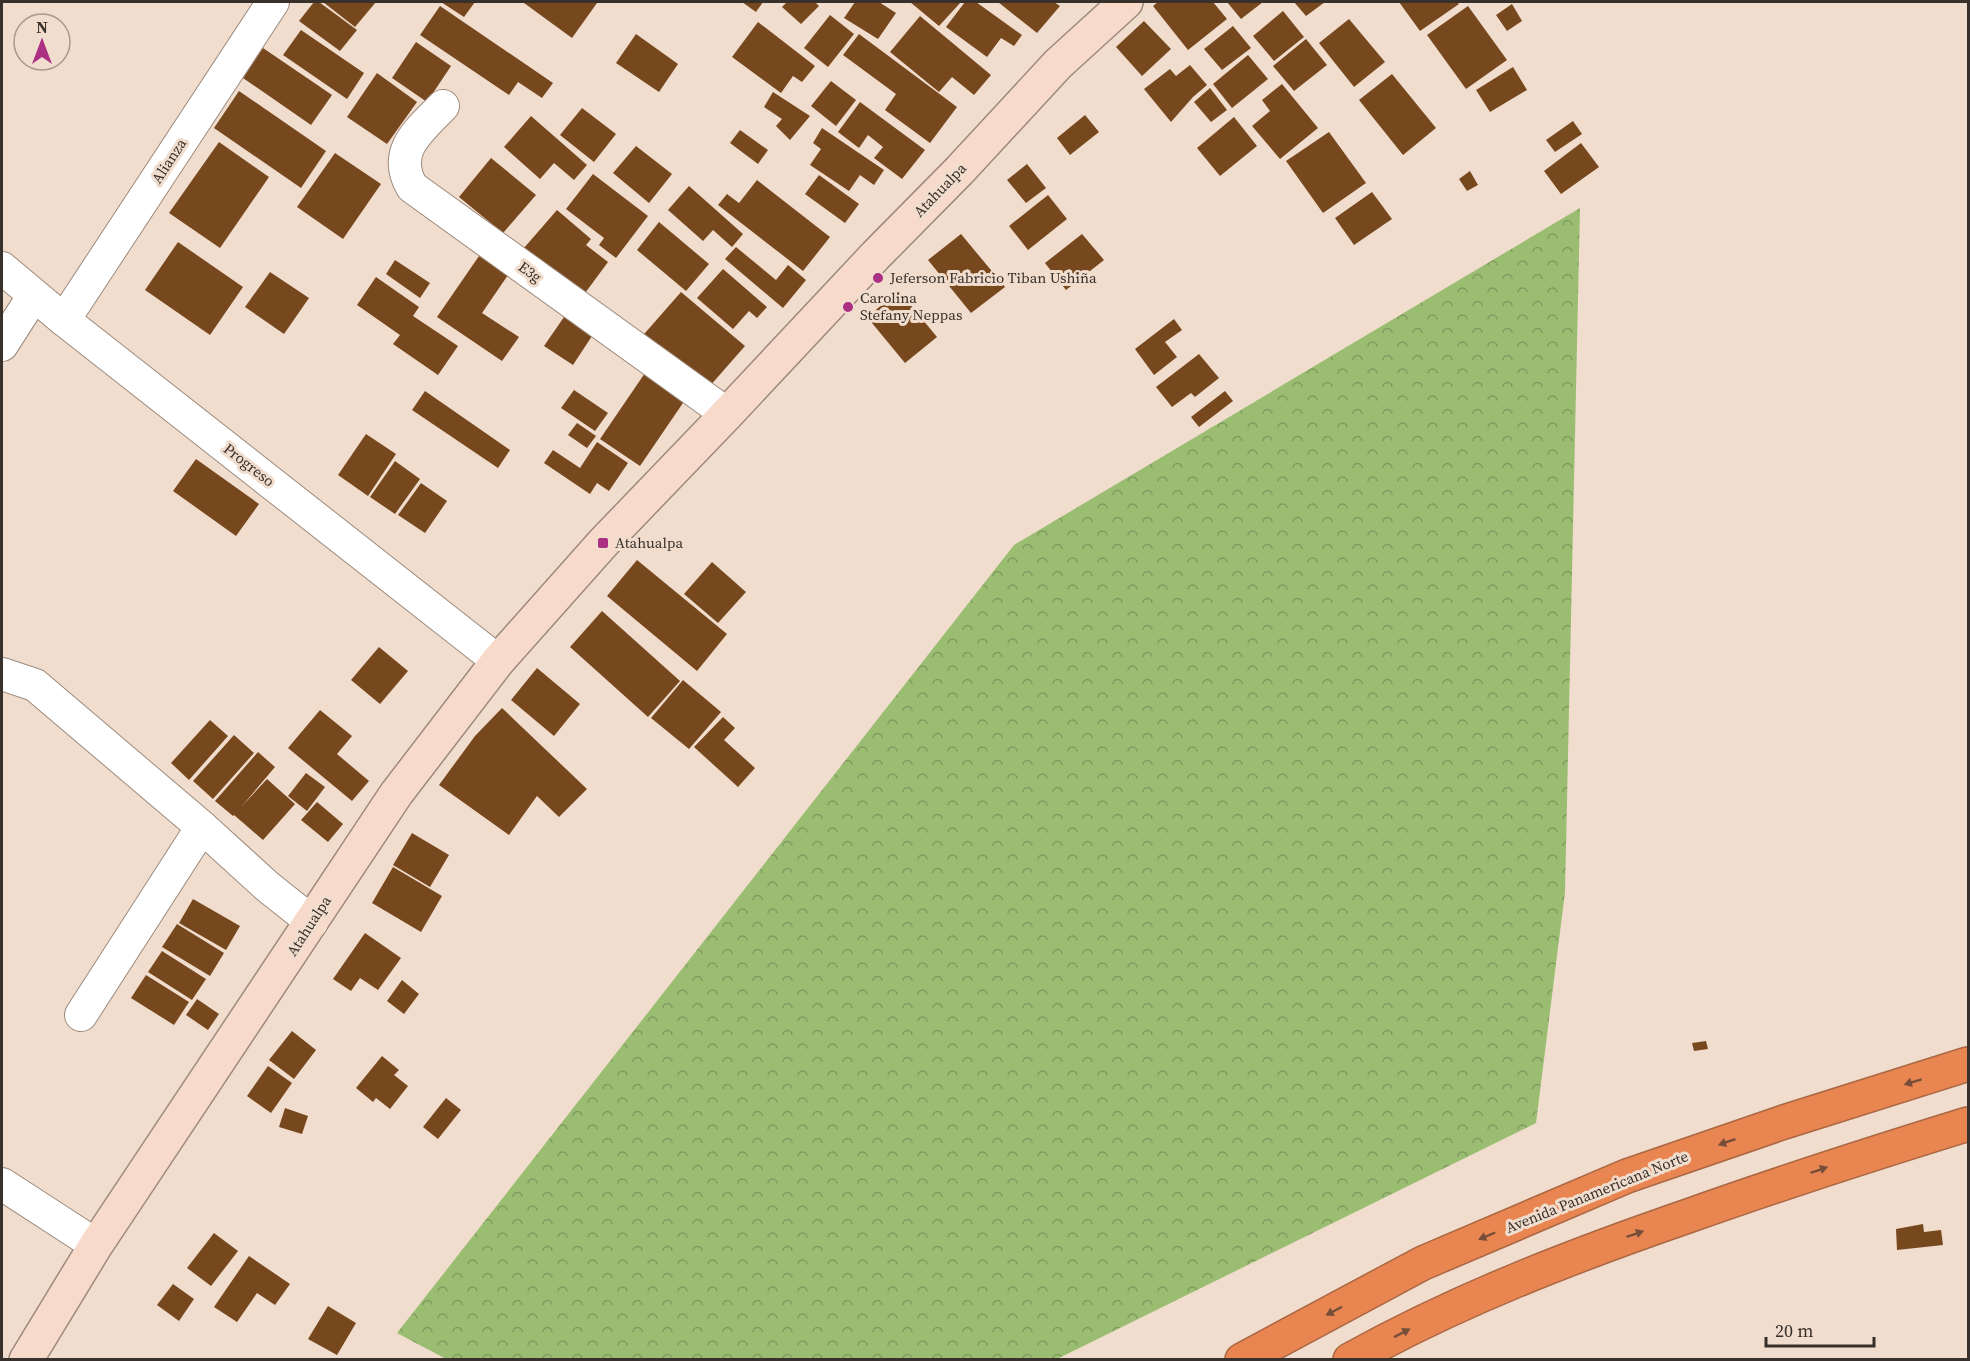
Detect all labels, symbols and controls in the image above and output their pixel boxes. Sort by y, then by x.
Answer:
north arrow [12,12,72,72]
text: N [36,16,48,38]
street label: Alianza [146,134,191,187]
street label: Atahualpa [908,158,971,221]
street label: E3g [514,256,546,287]
place label: Jeferson Fabricio Tiban Ushiña [889,267,1097,288]
marker: Jeferson Fabricio Tiban Ushiña [871,271,885,285]
place label: Carolina Stefany Neppas [860,287,962,325]
marker: Carolina Stefany Neppas [841,300,855,314]
street label: Progreso [219,438,279,491]
place label: Atahualpa [615,532,683,553]
marker: Atahualpa [596,536,610,550]
street label: Atahualpa [281,891,336,960]
one-way arrow [1904,1078,1922,1087]
one-way arrow [1718,1137,1736,1147]
street label: Avenida Panamericana Norte [1502,1145,1692,1238]
one-way arrow [1810,1165,1828,1174]
one-way arrow [1626,1229,1644,1239]
one-way arrow [1478,1232,1496,1241]
one-way arrow [1325,1306,1342,1316]
scale bar [1766,1310,1874,1348]
text: 20 m [1775,1318,1813,1343]
one-way arrow [1394,1328,1411,1338]

